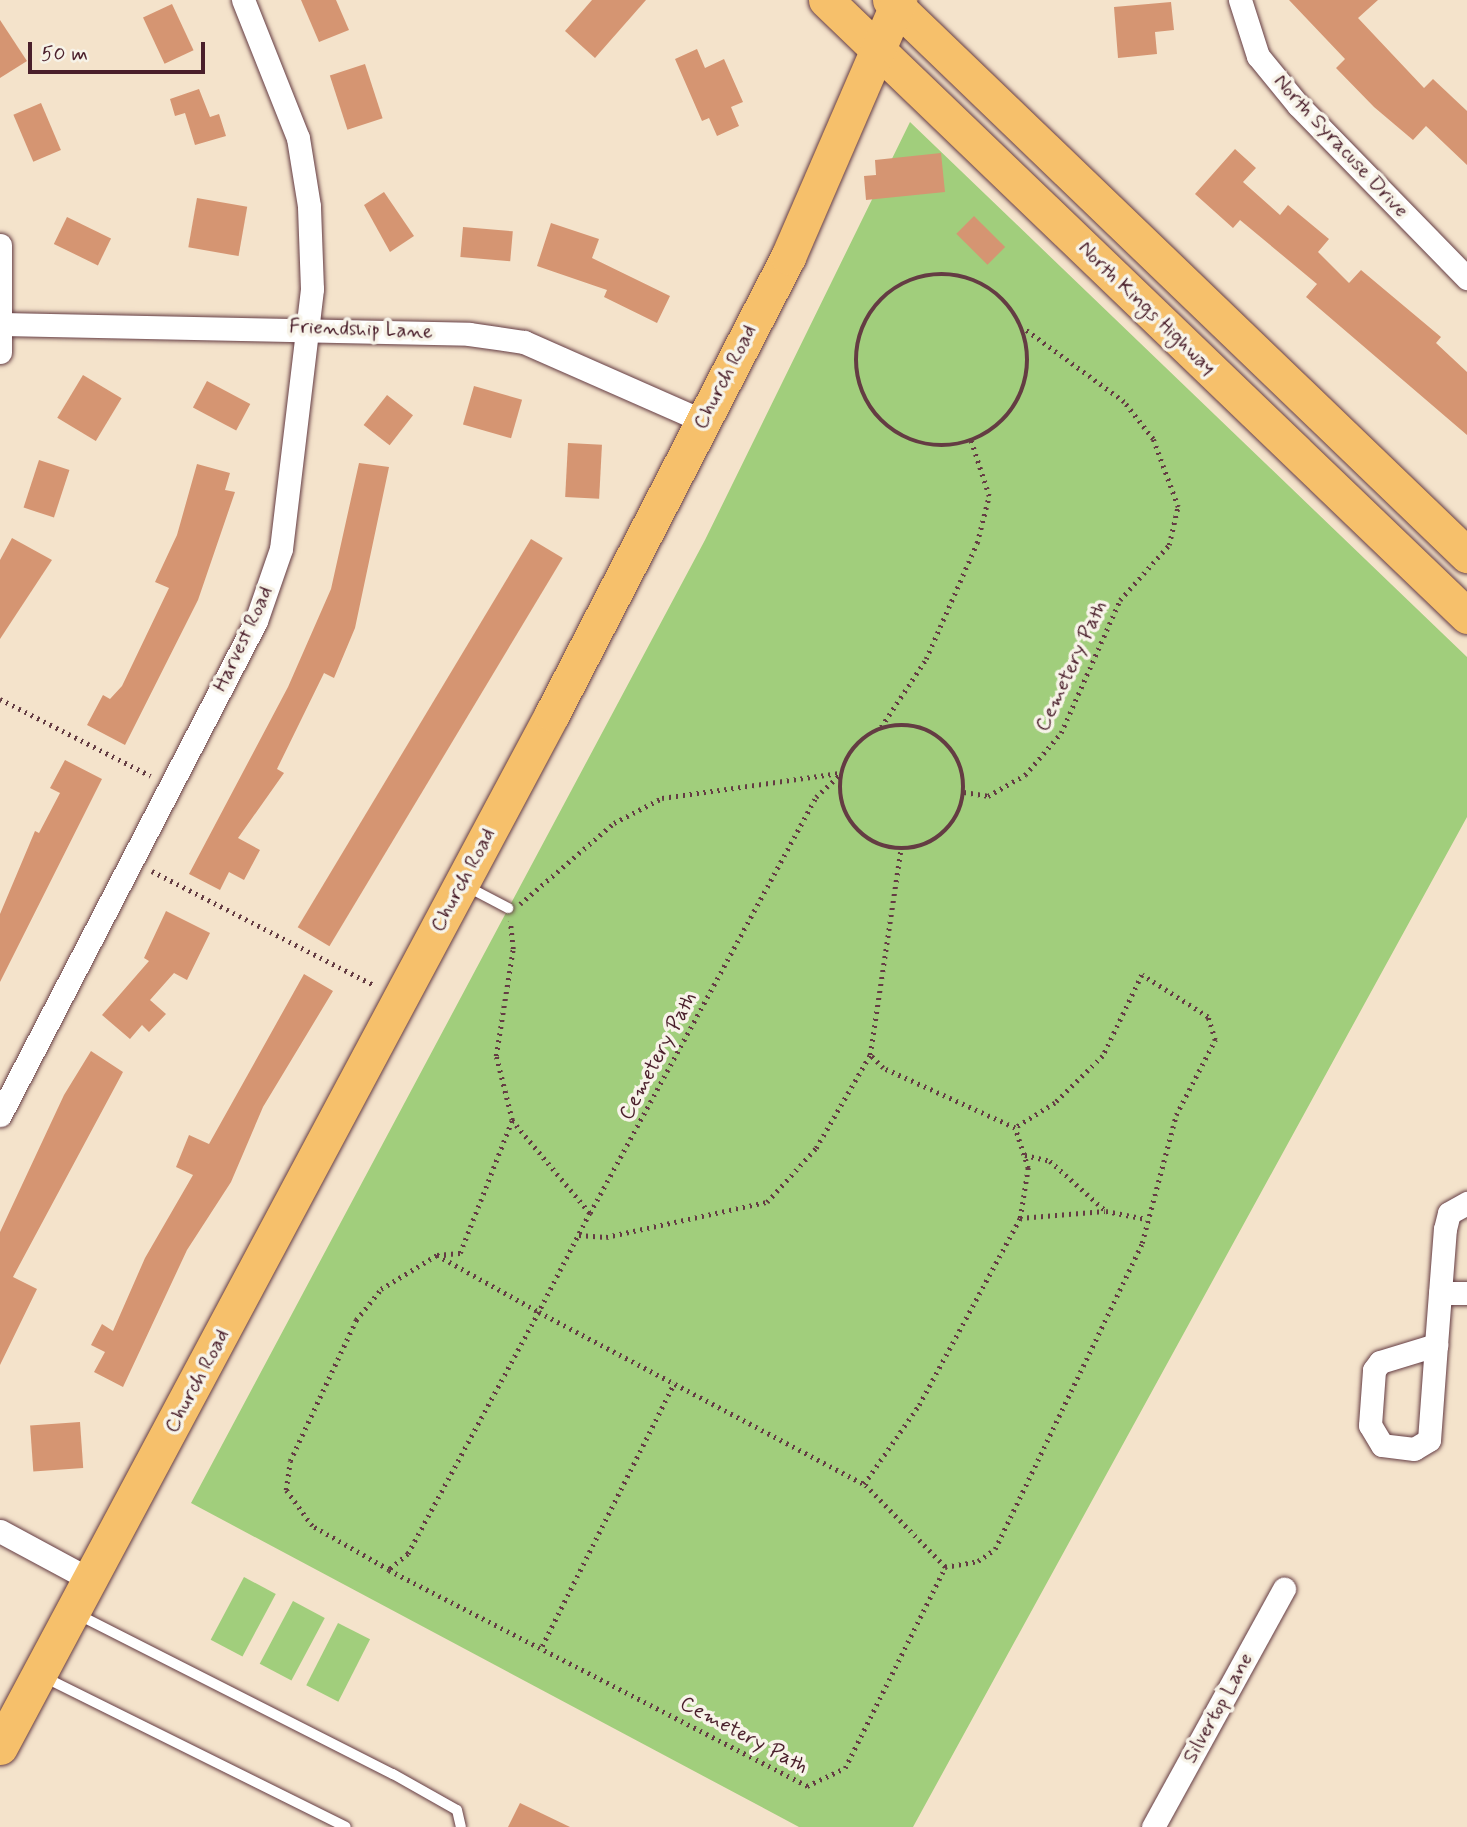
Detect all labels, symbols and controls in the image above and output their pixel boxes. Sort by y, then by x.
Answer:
scale bar [32,28,208,72]
text: 50 m [41,40,88,68]
street label: North Syracuse Drive [1269,70,1413,222]
street label: North Kings Highway [1072,235,1222,381]
street label: Friendship Lane [290,314,432,344]
street label: Church Road [688,320,762,434]
street label: Harvest Road [208,582,278,696]
street label: Cemetery Path [1030,597,1112,735]
street label: Church Road [425,824,501,936]
street label: Cemetery Path [614,988,702,1124]
street label: Church Road [159,1325,235,1437]
street label: Silvertop Lane [1177,1648,1259,1768]
street label: Cemetery Path [676,1691,812,1779]

